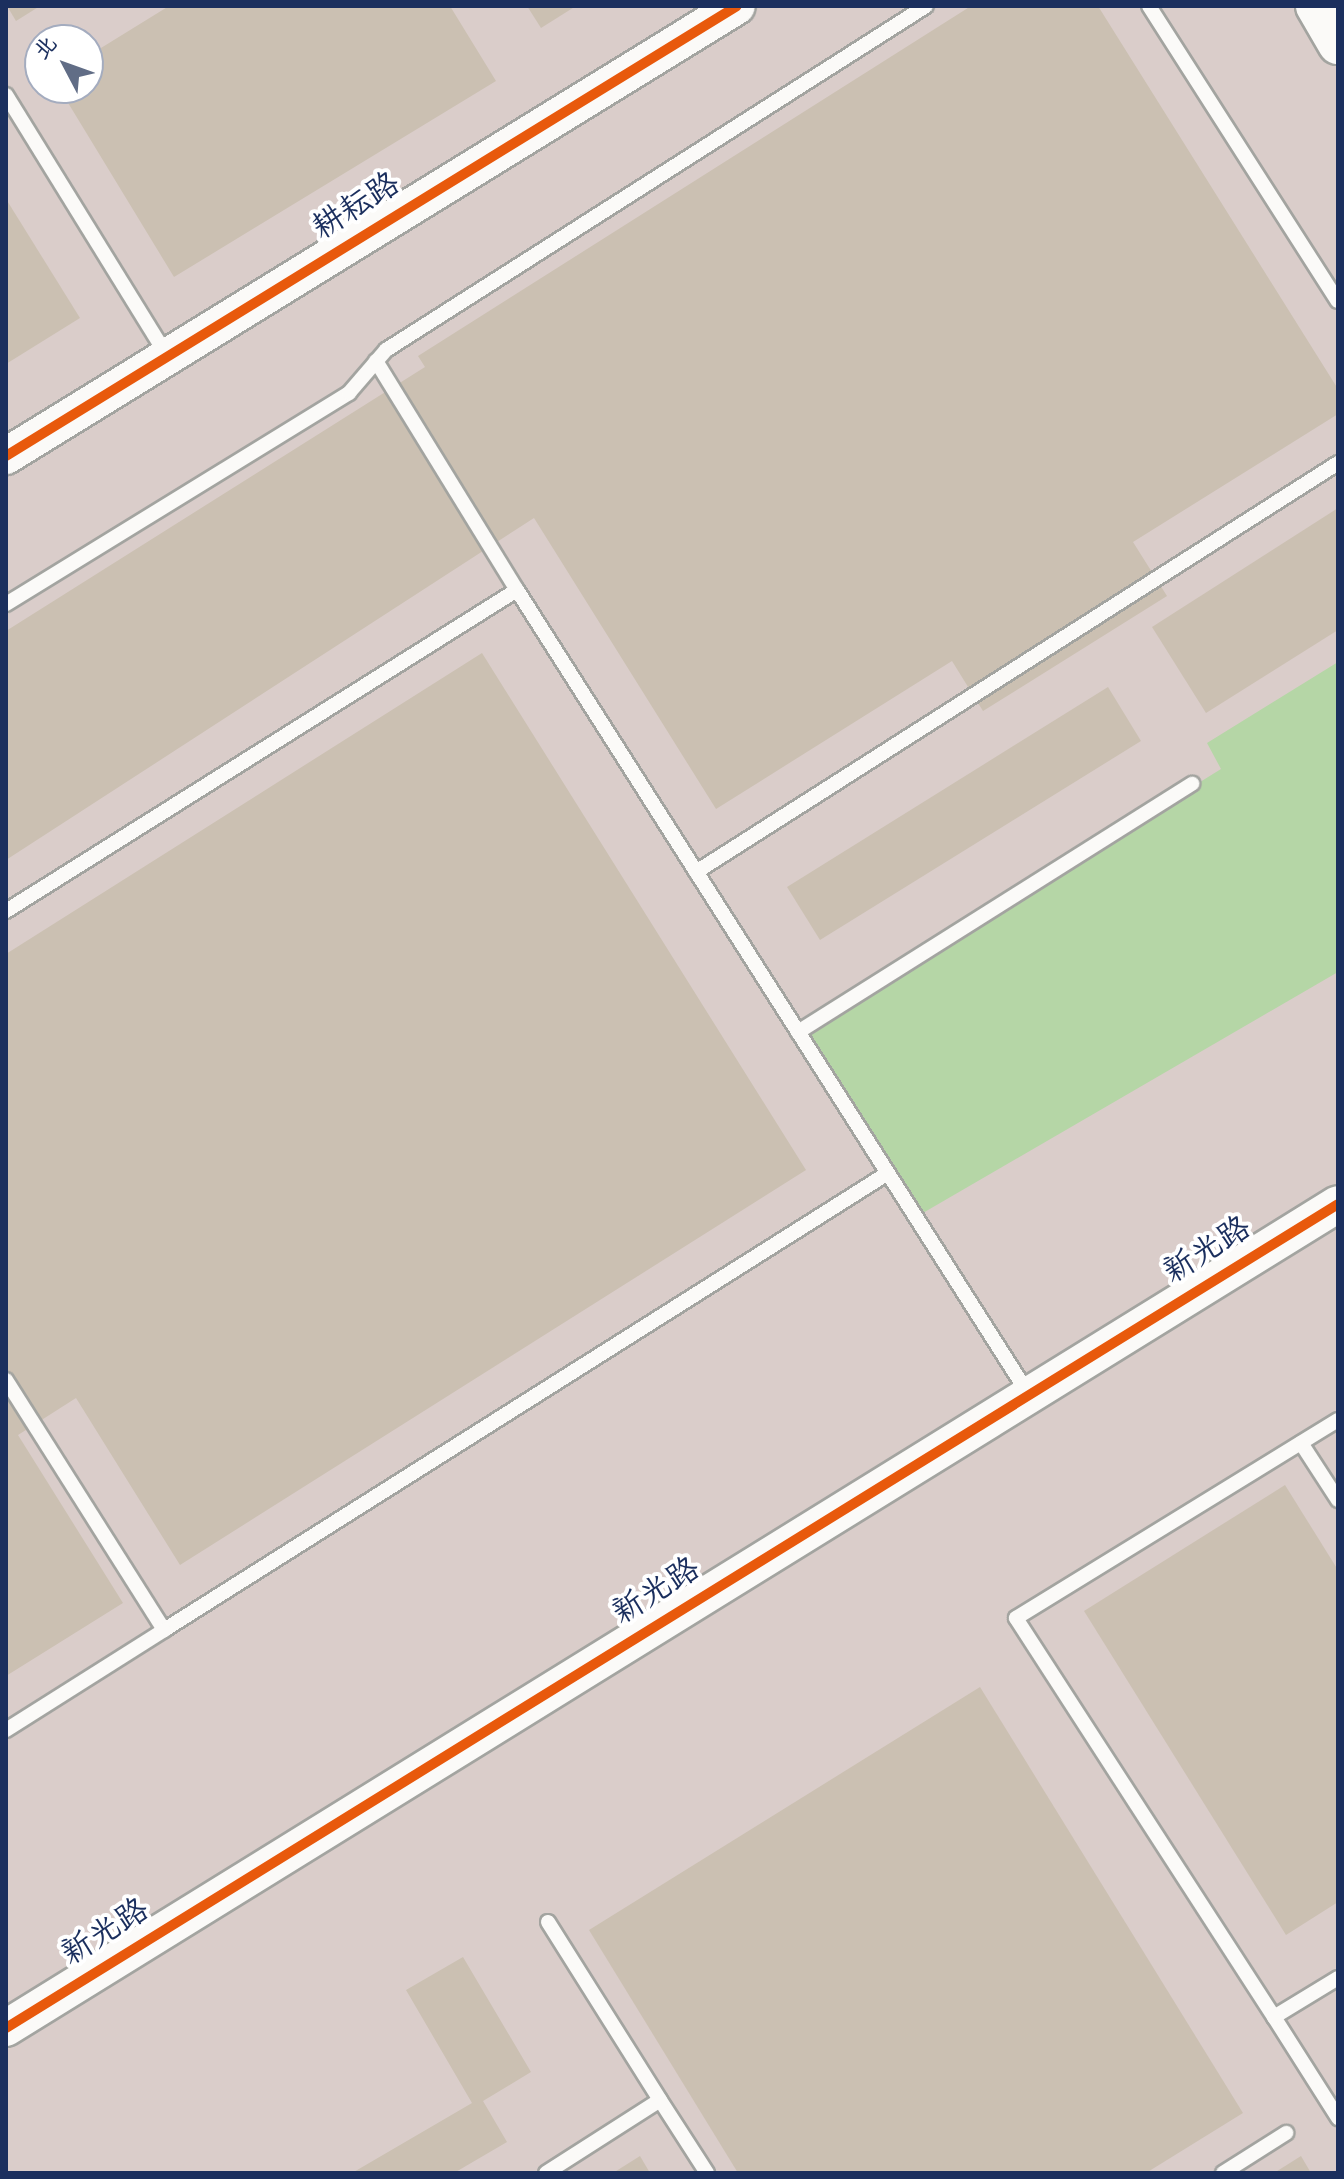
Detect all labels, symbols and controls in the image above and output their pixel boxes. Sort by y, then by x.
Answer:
north arrow [24,24,104,104]
text: 北 [28,31,66,68]
street label: 耕耘路 [307,167,409,251]
street label: 新光路 [1158,1211,1260,1295]
street label: 新光路 [607,1552,709,1636]
street label: 新光路 [56,1893,158,1977]

